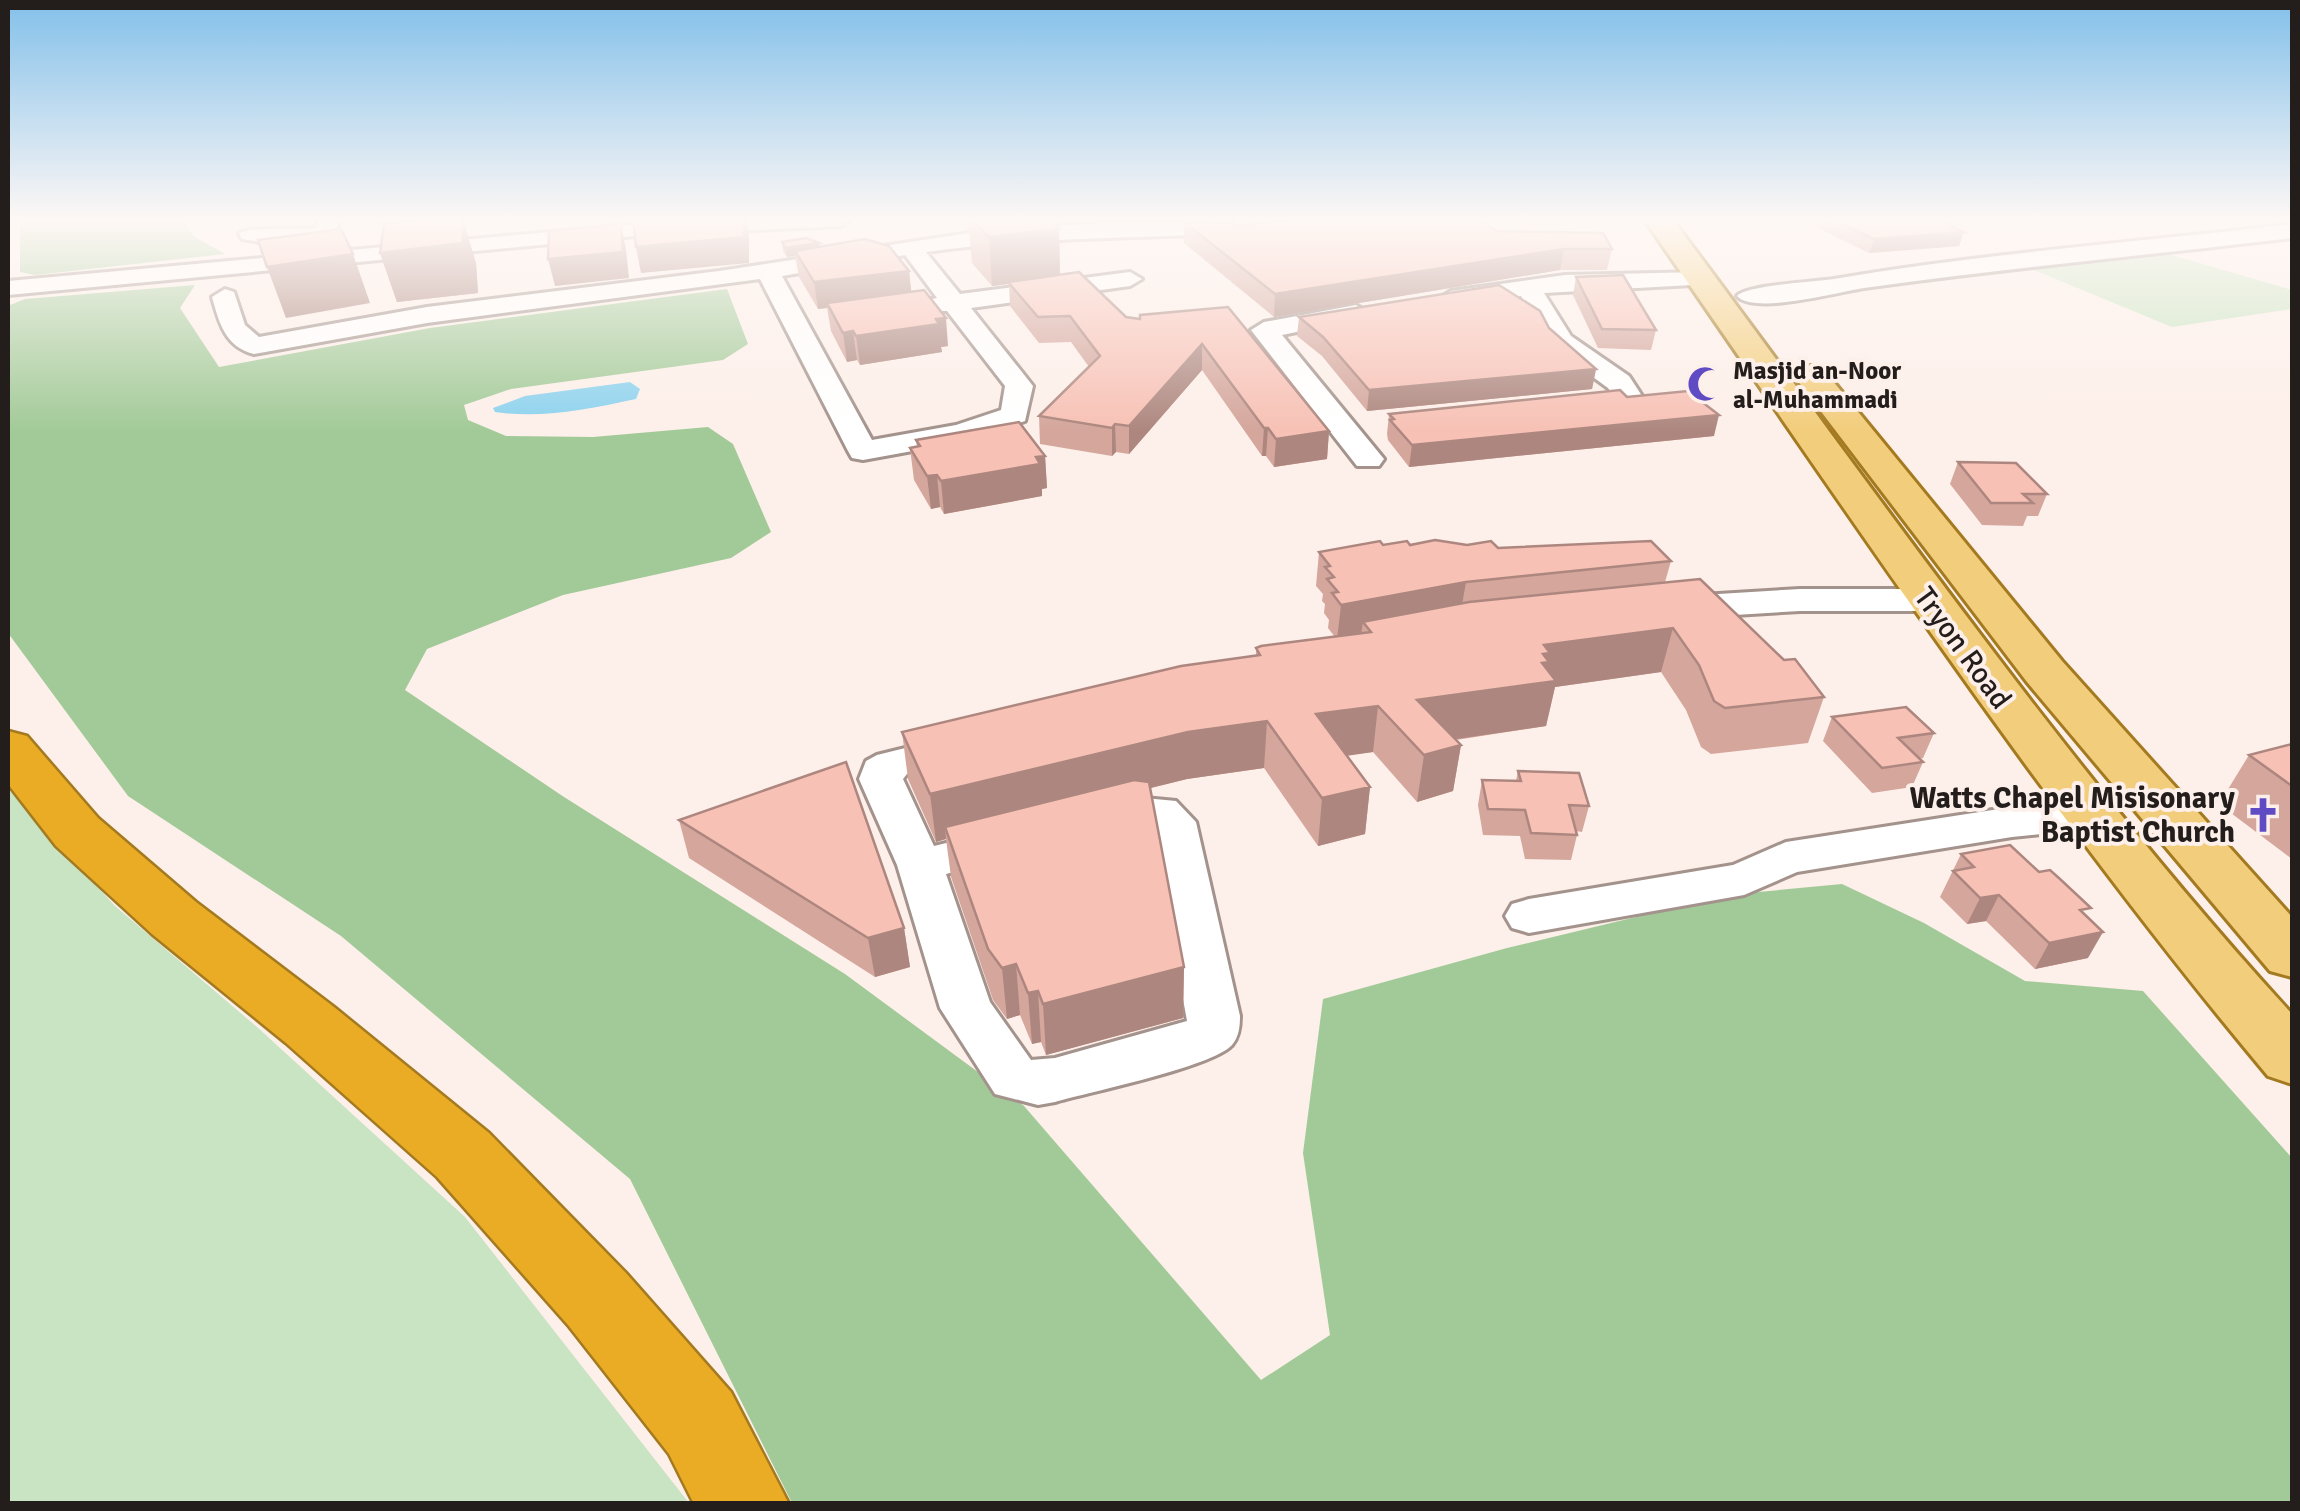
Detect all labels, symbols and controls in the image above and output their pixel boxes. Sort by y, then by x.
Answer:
place label: Masjid an-Noor al-Muhammadi [1733,355,1901,415]
mosque icon: Masjid an-Noor al-Muhammadi [1686,365,1724,403]
street label: Tryon Road [1906,580,2019,716]
place label: Watts Chapel Misisonary Baptist Church [1909,780,2235,851]
church icon: Watts Chapel Misisonary Baptist Church [2244,796,2282,834]

